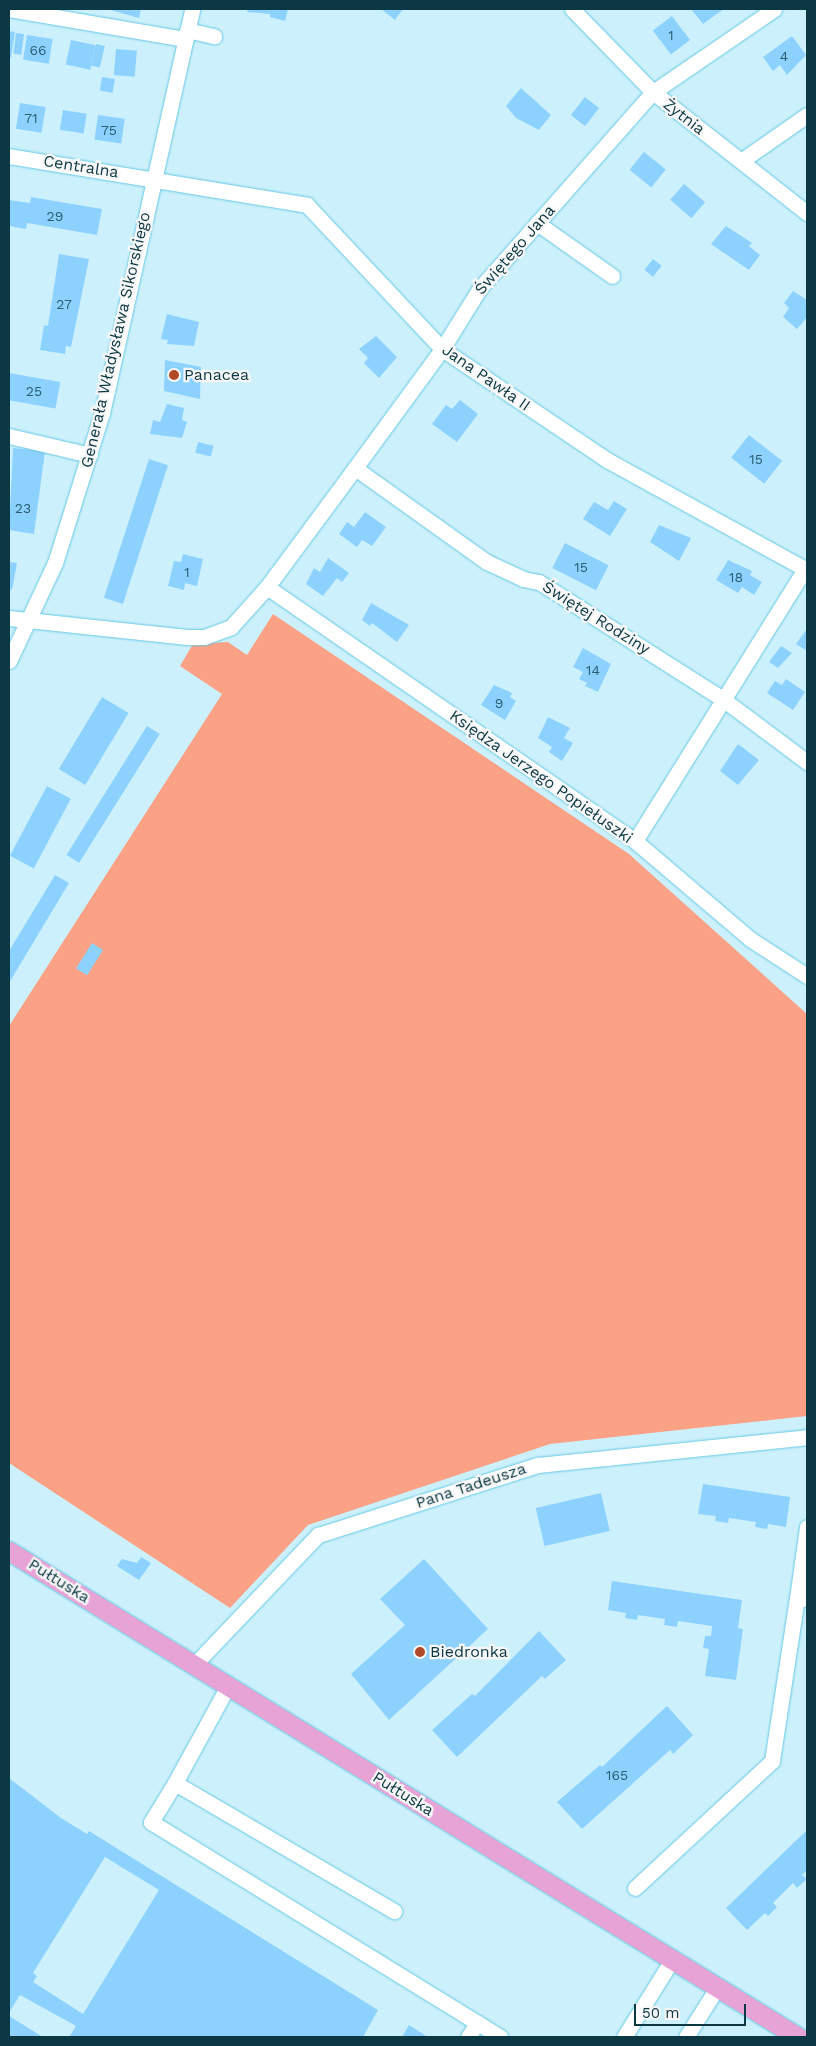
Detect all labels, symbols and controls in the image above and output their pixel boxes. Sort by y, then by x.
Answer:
house number: 1 [668,27,674,43]
house number: 66 [29,42,47,58]
house number: 4 [780,48,788,64]
street label: Żytnia [659,95,709,139]
house number: 71 [24,110,38,126]
house number: 75 [101,122,117,138]
street label: Centralna [42,152,120,182]
street label: Świętego Jana [471,201,559,299]
house number: 29 [47,208,63,224]
street label: Generała Władysława Sikorskiego [77,210,155,470]
house number: 27 [56,296,72,312]
street label: Jana Pawła II [438,340,534,416]
place label: Panacea [184,365,249,385]
marker: Panacea [168,369,180,381]
house number: 25 [26,383,42,399]
house number: 15 [749,451,763,467]
house number: 23 [15,500,31,516]
house number: 15 [574,559,588,575]
house number: 1 [184,564,190,580]
house number: 18 [729,569,743,585]
street label: Świętej Rodziny [539,577,653,659]
house number: 14 [586,662,600,678]
house number: 9 [495,695,503,711]
street label: Księdza Jerzego Popiełuszki [445,706,637,848]
street label: Pana Tadeusza [413,1459,529,1513]
street label: Pułtuska [25,1555,93,1607]
place label: Biedronka [430,1642,508,1662]
marker: Biedronka [414,1646,426,1658]
house number: 165 [606,1767,628,1783]
street label: Pułtuska [369,1768,437,1820]
scale bar [636,1994,748,2026]
text: 50 m [642,2004,679,2022]

